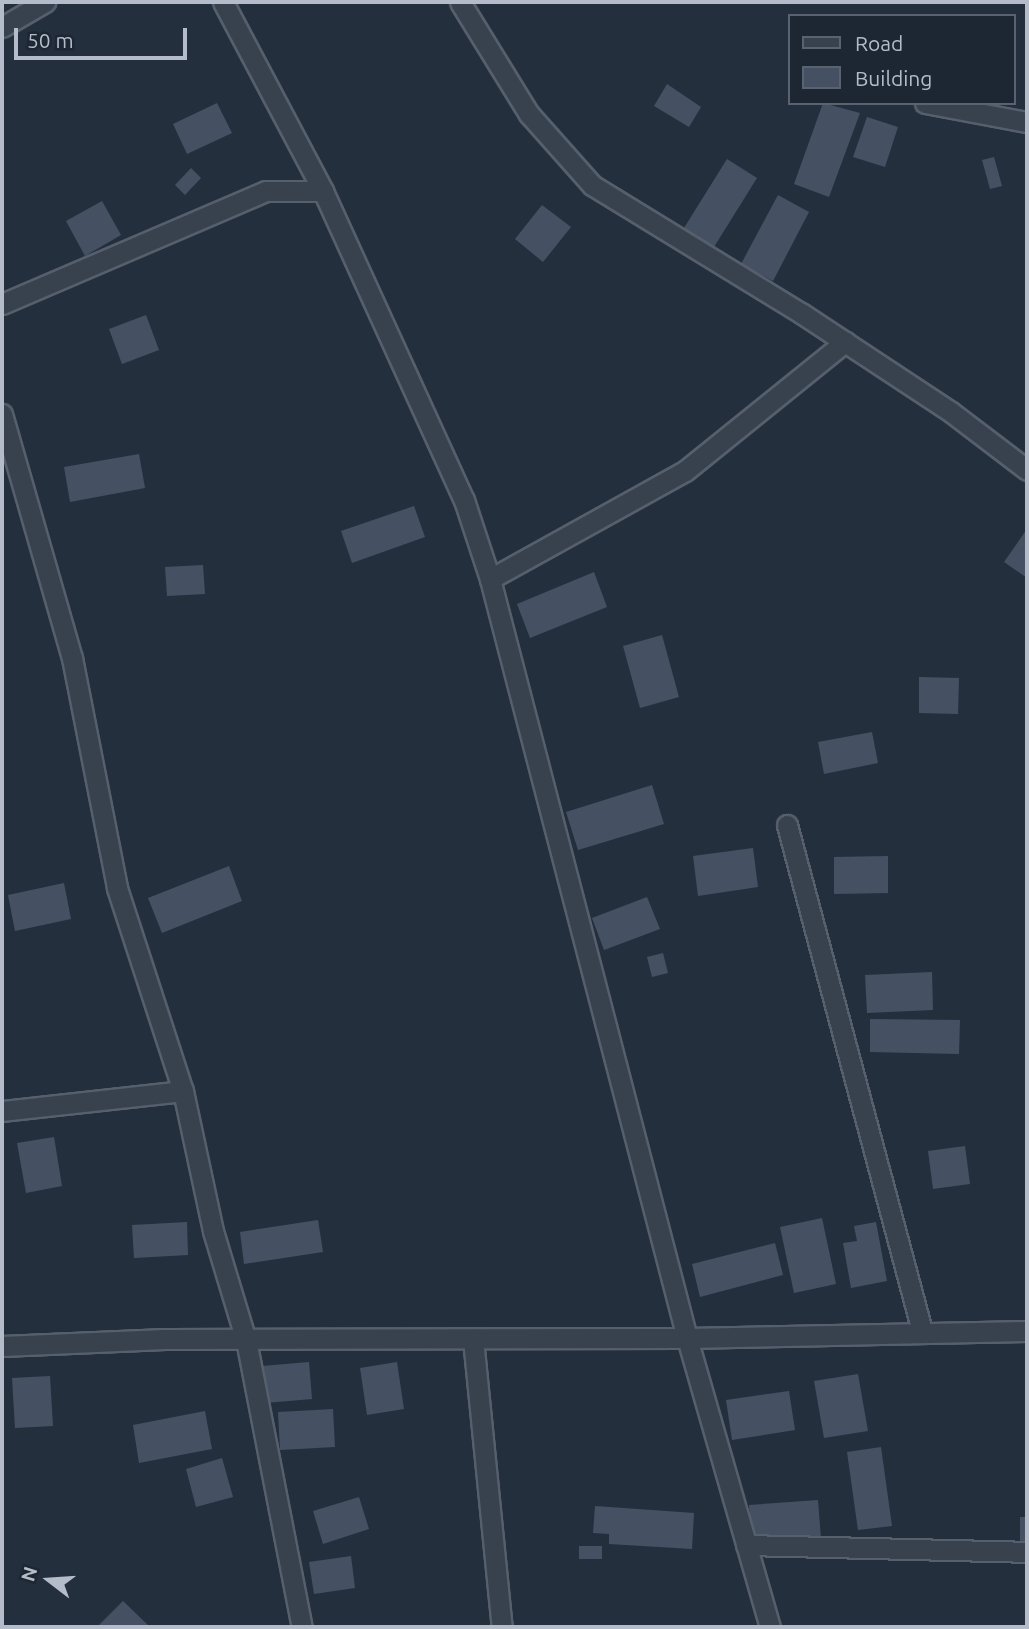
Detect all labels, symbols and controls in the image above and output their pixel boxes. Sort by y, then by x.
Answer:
scale bar [18,14,191,58]
legend [788,14,1015,105]
text: 50 m [27,28,74,52]
text: Road [855,31,903,55]
text: Building [855,66,932,90]
north arrow [14,1545,84,1615]
text: N [16,1564,42,1584]

